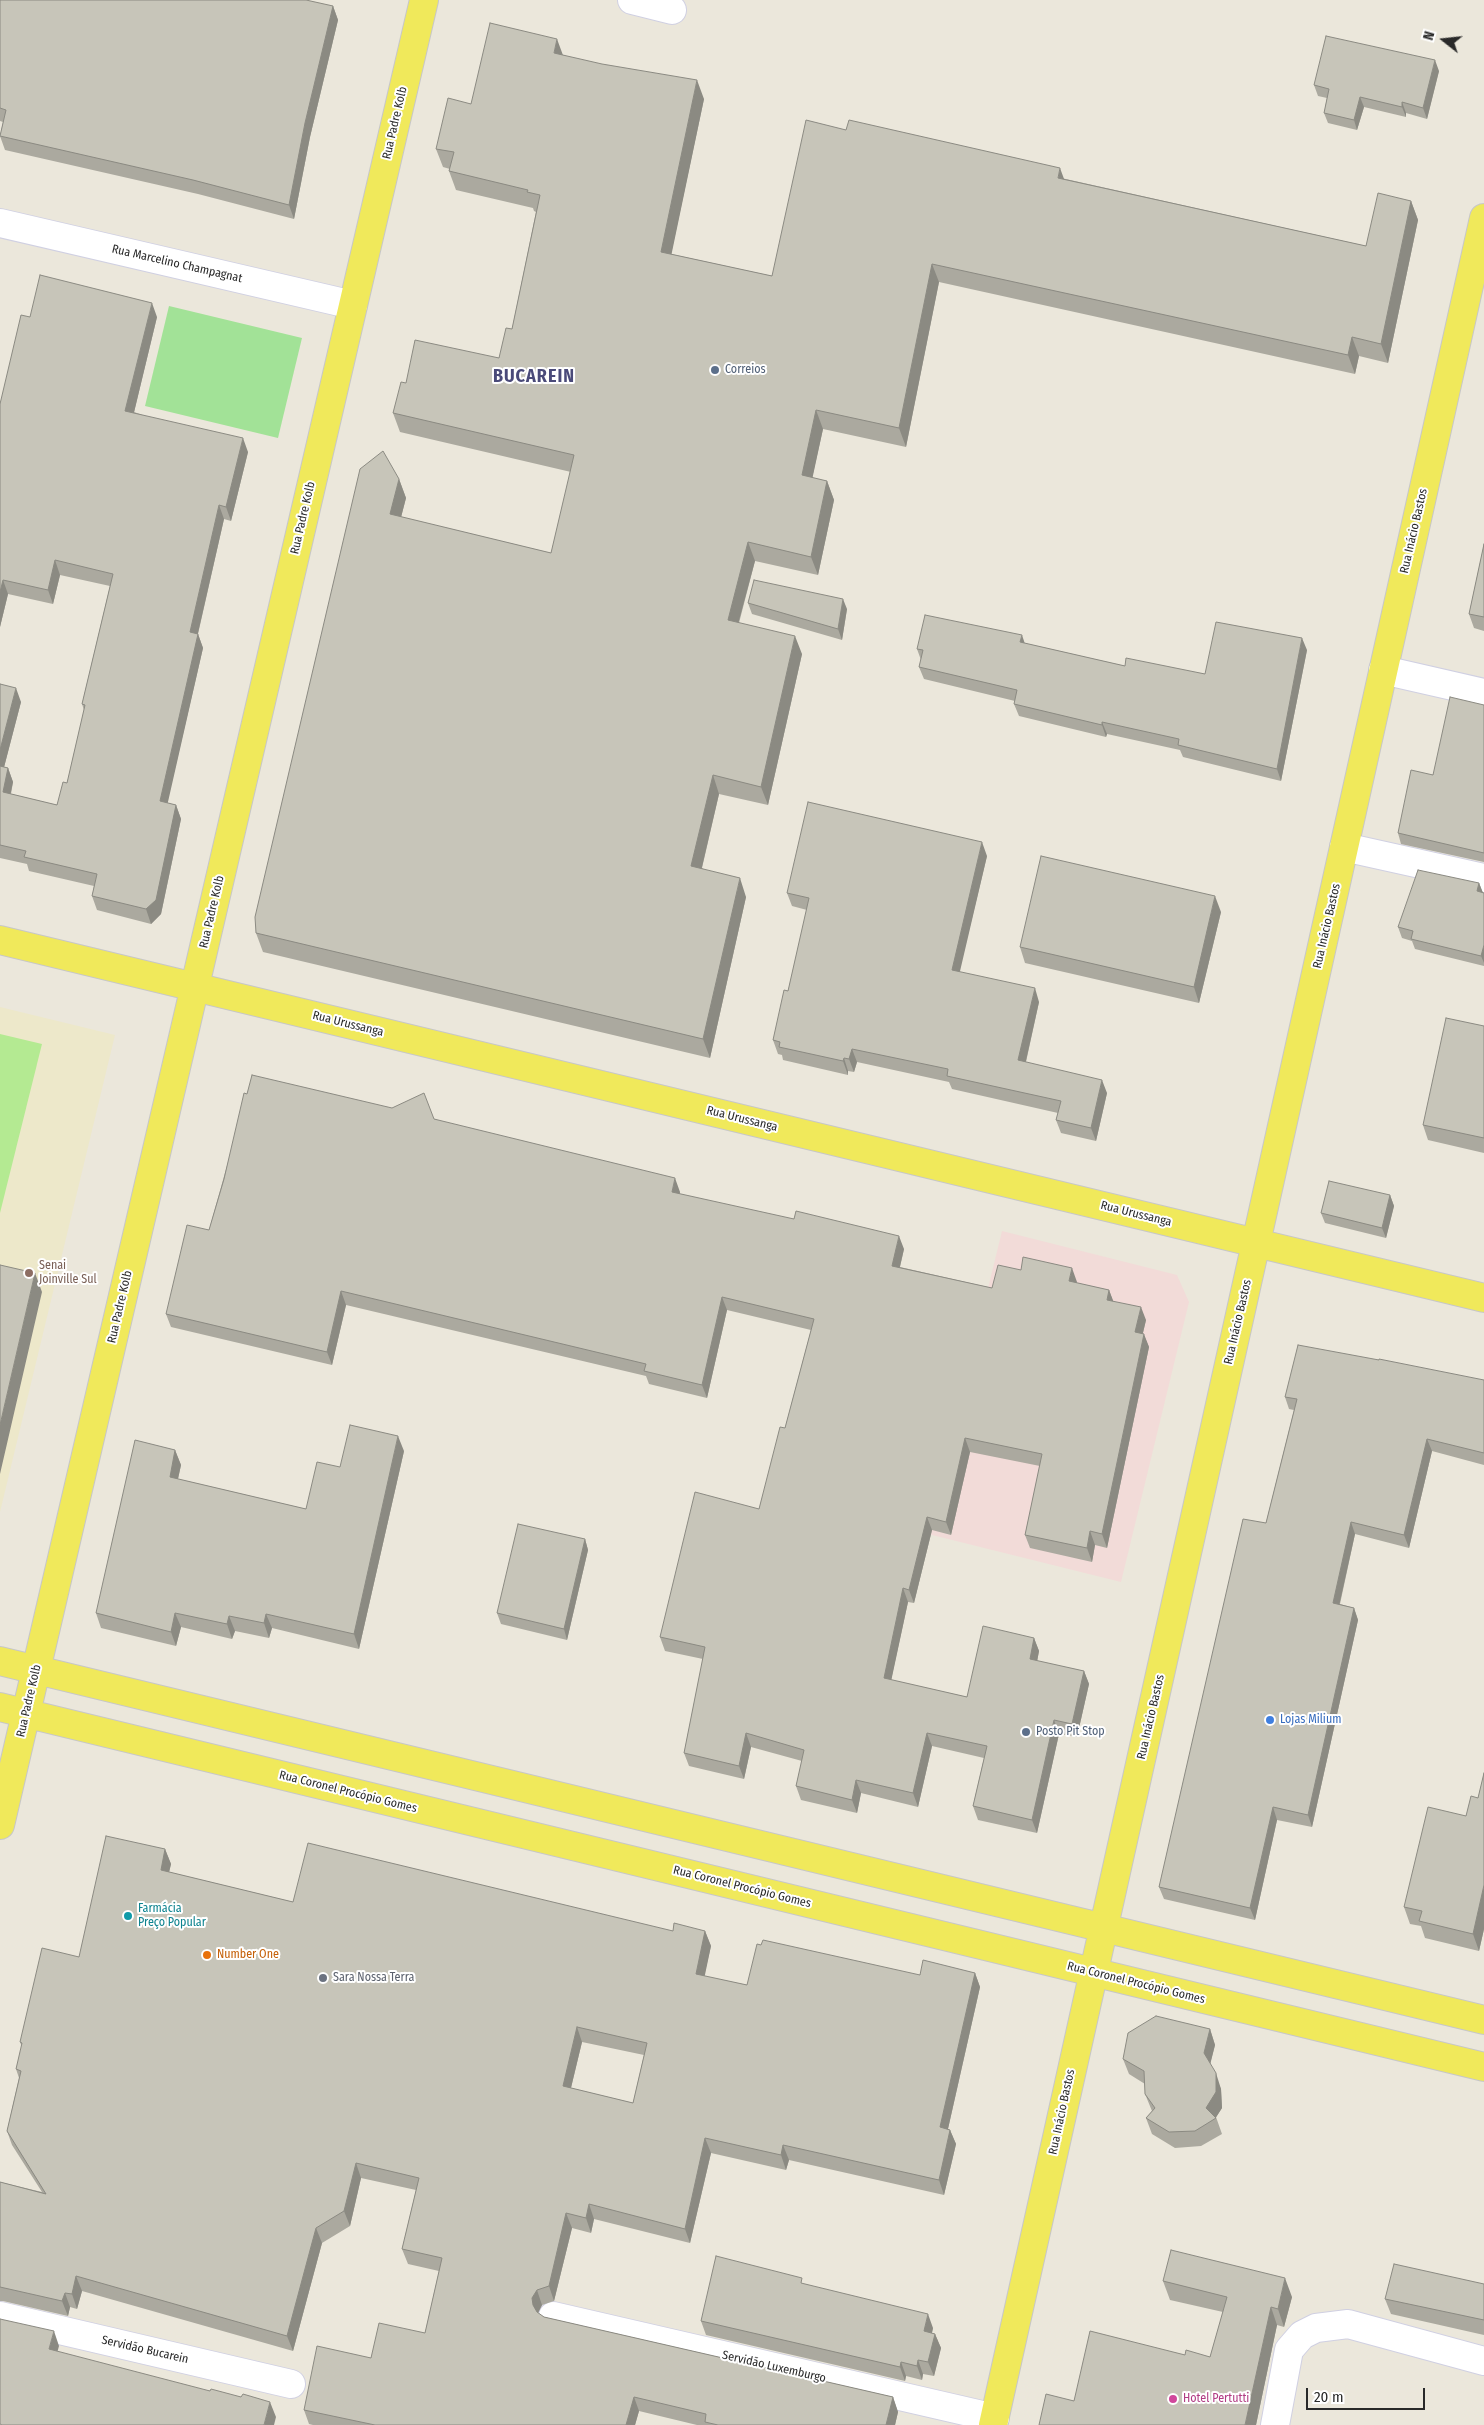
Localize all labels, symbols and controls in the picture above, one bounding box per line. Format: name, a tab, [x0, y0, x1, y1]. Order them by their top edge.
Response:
north arrow	[1419, 15, 1469, 65]
text: N	[1420, 29, 1438, 42]
street label: Rua Padre Kolb	[380, 85, 410, 161]
street label: Rua Marcelino Champagnat	[110, 242, 244, 286]
place label: Correios	[725, 363, 766, 377]
marker: Correios	[709, 364, 721, 376]
district label: BUCAREIN	[492, 366, 576, 388]
street label: Rua Padre Kolb	[288, 480, 318, 556]
street label: Rua Inácio Bastos	[1397, 487, 1431, 575]
street label: Rua Padre Kolb	[197, 874, 227, 950]
street label: Rua Inácio Bastos	[1310, 882, 1344, 970]
street label: Rua Urussanga	[311, 1008, 385, 1040]
street label: Rua Urussanga	[705, 1103, 779, 1135]
street label: Rua Urussanga	[1099, 1198, 1173, 1230]
place label: Senai Joinville Sul	[39, 1259, 97, 1287]
marker: Senai Joinville Sul	[23, 1267, 35, 1279]
street label: Rua Padre Kolb	[105, 1269, 135, 1345]
street label: Rua Inácio Bastos	[1221, 1278, 1255, 1366]
street label: Rua Padre Kolb	[14, 1663, 44, 1739]
street label: Rua Inácio Bastos	[1134, 1673, 1168, 1761]
place label: Lojas Milium	[1280, 1713, 1341, 1727]
marker: Lojas Milium	[1264, 1714, 1276, 1726]
place label: Posto Pit Stop	[1036, 1725, 1105, 1739]
marker: Posto Pit Stop	[1020, 1726, 1032, 1738]
street label: Rua Coronel Procópio Gomes	[278, 1768, 418, 1816]
street label: Rua Coronel Procópio Gomes	[672, 1863, 812, 1911]
place label: Farmácia Preço Popular	[138, 1902, 206, 1930]
marker: Farmácia Preço Popular	[122, 1910, 134, 1922]
place label: Number One	[217, 1948, 279, 1962]
marker: Number One	[201, 1949, 213, 1961]
street label: Rua Coronel Procópio Gomes	[1066, 1959, 1206, 2007]
place label: Sara Nossa Terra	[333, 1971, 414, 1985]
marker: Sara Nossa Terra	[317, 1972, 329, 1984]
street label: Rua Inácio Bastos	[1046, 2068, 1078, 2156]
street label: Servidão Bucarein	[100, 2333, 190, 2367]
street label: Servidão Luxemburgo	[721, 2348, 827, 2386]
scale bar	[1309, 2378, 1428, 2410]
text: 20 m	[1314, 2388, 1344, 2406]
place label: Hotel Pertutti	[1183, 2392, 1249, 2406]
marker: Hotel Pertutti	[1167, 2393, 1179, 2405]

